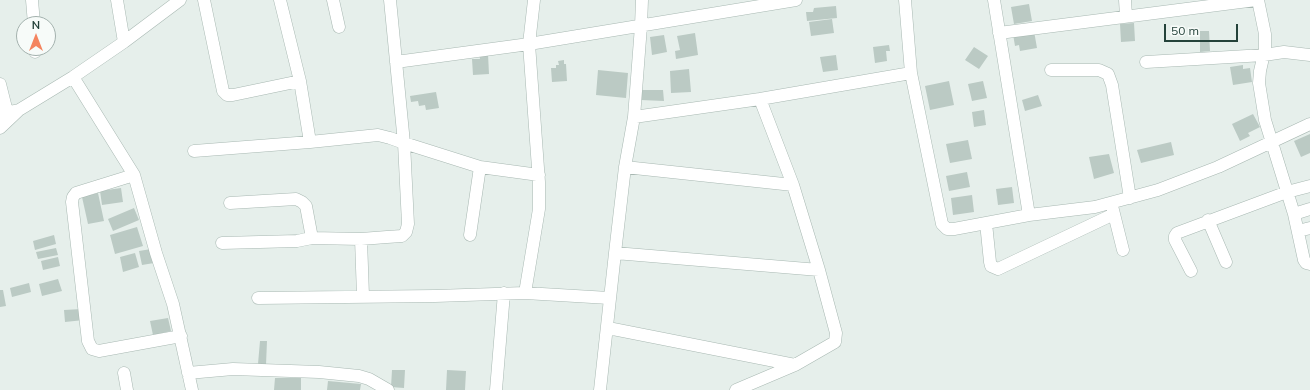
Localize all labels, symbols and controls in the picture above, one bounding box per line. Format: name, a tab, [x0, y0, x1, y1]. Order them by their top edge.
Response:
north arrow	[16, 16, 56, 56]
scale bar	[1166, 16, 1240, 42]
text: N	[32, 18, 40, 32]
text: 50 m	[1171, 23, 1199, 38]

